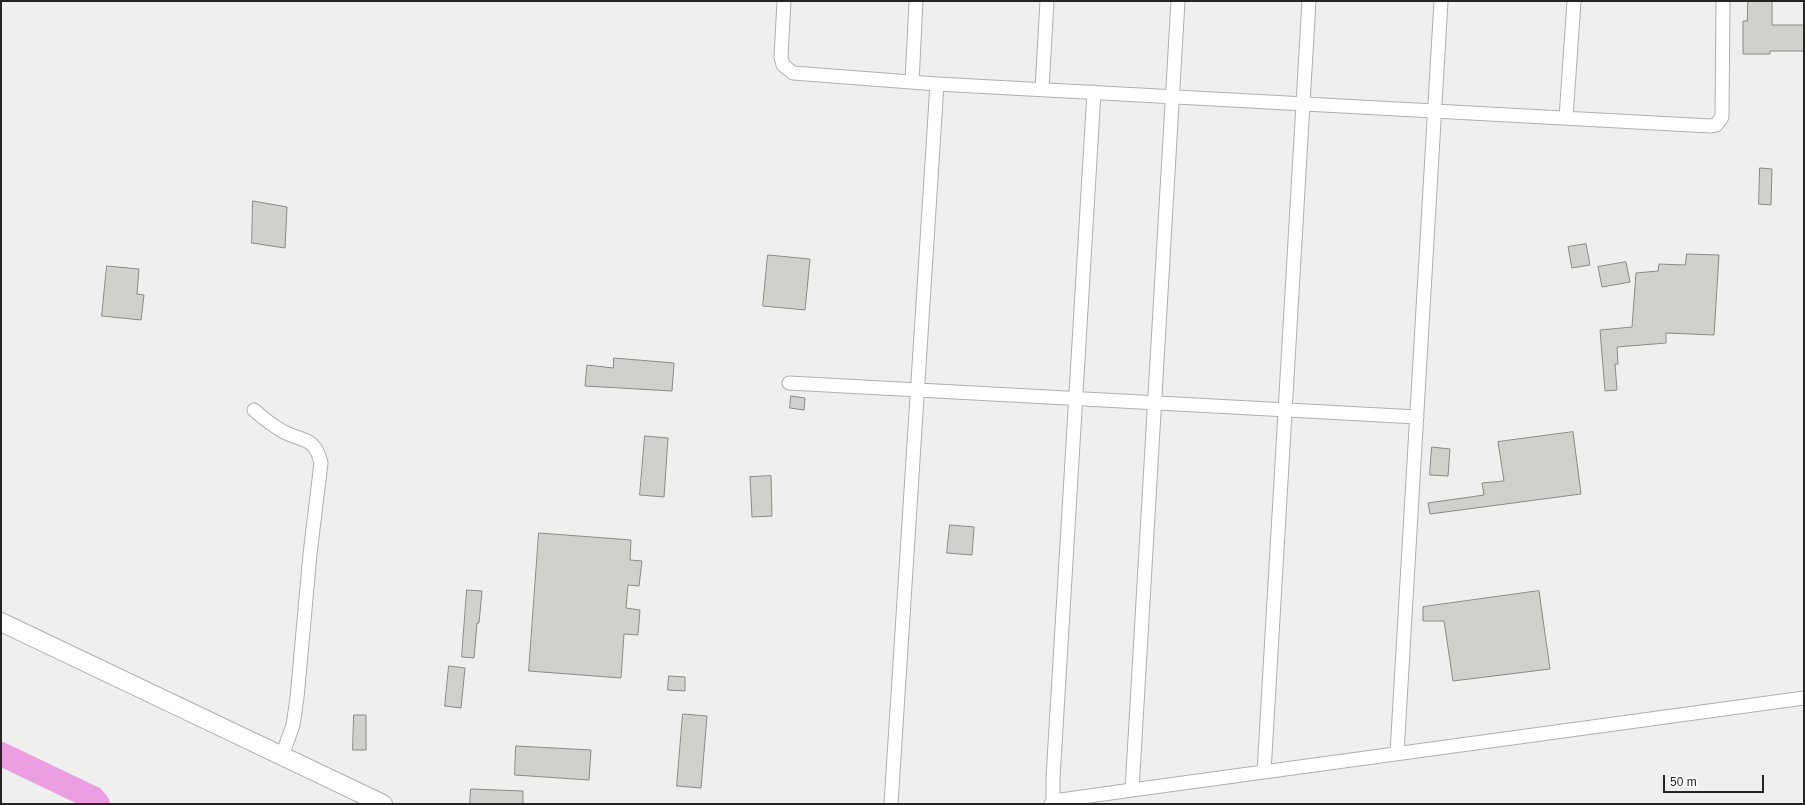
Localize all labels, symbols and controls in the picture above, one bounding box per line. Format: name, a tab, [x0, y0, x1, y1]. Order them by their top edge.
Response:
scale bar	[1665, 767, 1766, 793]
text: 50 m	[1670, 775, 1697, 789]

